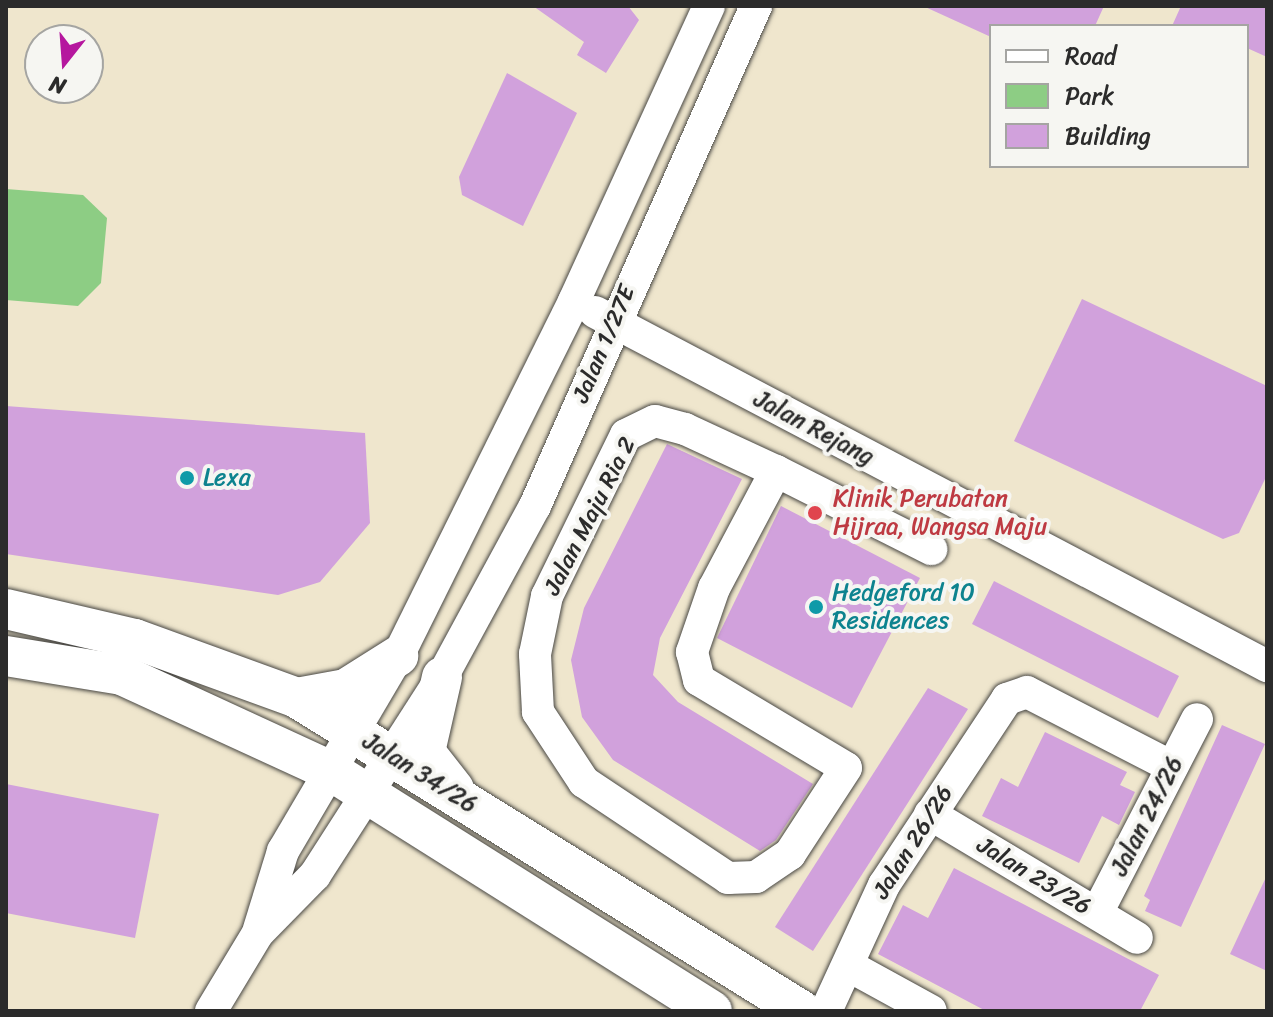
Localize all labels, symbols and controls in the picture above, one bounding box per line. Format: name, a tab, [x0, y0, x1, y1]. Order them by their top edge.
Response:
north arrow	[24, 24, 104, 104]
legend	[989, 24, 1249, 168]
text: Road	[1065, 35, 1116, 77]
text: N	[44, 65, 70, 106]
text: Park	[1065, 75, 1114, 117]
text: Building	[1065, 115, 1151, 157]
street label: Jalan 1/27E	[566, 281, 642, 407]
street label: Jalan Rejang	[748, 384, 880, 472]
street label: Jalan Maju Ria 2	[538, 432, 642, 600]
place label: Lexa	[203, 464, 251, 492]
marker: Lexa	[178, 469, 196, 487]
place label: Klinik Perubatan Hijraa, Wangsa Maju	[833, 485, 1047, 541]
marker: Klinik Perubatan Hijraa, Wangsa Maju	[804, 502, 826, 524]
place label: Hedgeford 10 Residences	[832, 579, 975, 635]
marker: Hedgeford 10 Residences	[807, 598, 825, 616]
street label: Jalan 34/26	[358, 727, 482, 819]
street label: Jalan 24/26	[1105, 752, 1189, 880]
street label: Jalan 26/26	[867, 780, 959, 904]
street label: Jalan 23/26	[972, 831, 1096, 921]

